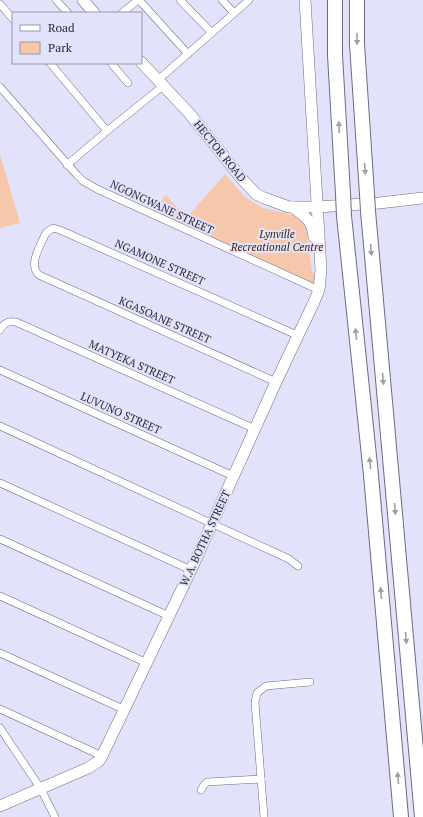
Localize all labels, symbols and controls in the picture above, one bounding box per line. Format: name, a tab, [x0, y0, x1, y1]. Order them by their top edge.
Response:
legend	[12, 12, 142, 64]
text: Road	[48, 20, 75, 35]
one-way arrow	[354, 33, 360, 46]
text: Park	[48, 40, 73, 55]
street label: HECTOR ROAD	[191, 117, 249, 185]
one-way arrow	[336, 121, 343, 133]
one-way arrow	[361, 163, 368, 175]
street label: NGONGWANE STREET	[108, 177, 216, 237]
park label: Lynville Recreational Centre	[230, 227, 323, 254]
street label: NGAMONE STREET	[113, 236, 207, 288]
one-way arrow	[368, 244, 375, 256]
street label: KGASOANE STREET	[117, 293, 213, 347]
one-way arrow	[353, 328, 360, 340]
street label: MATYEKA STREET	[87, 337, 177, 387]
one-way arrow	[380, 373, 387, 385]
street label: LUVUNO STREET	[79, 389, 164, 437]
one-way arrow	[366, 457, 373, 469]
street label: W.A. BOTHA STREET	[177, 488, 233, 588]
one-way arrow	[392, 503, 398, 515]
one-way arrow	[378, 587, 385, 599]
one-way arrow	[403, 632, 410, 644]
one-way arrow	[395, 772, 401, 784]

